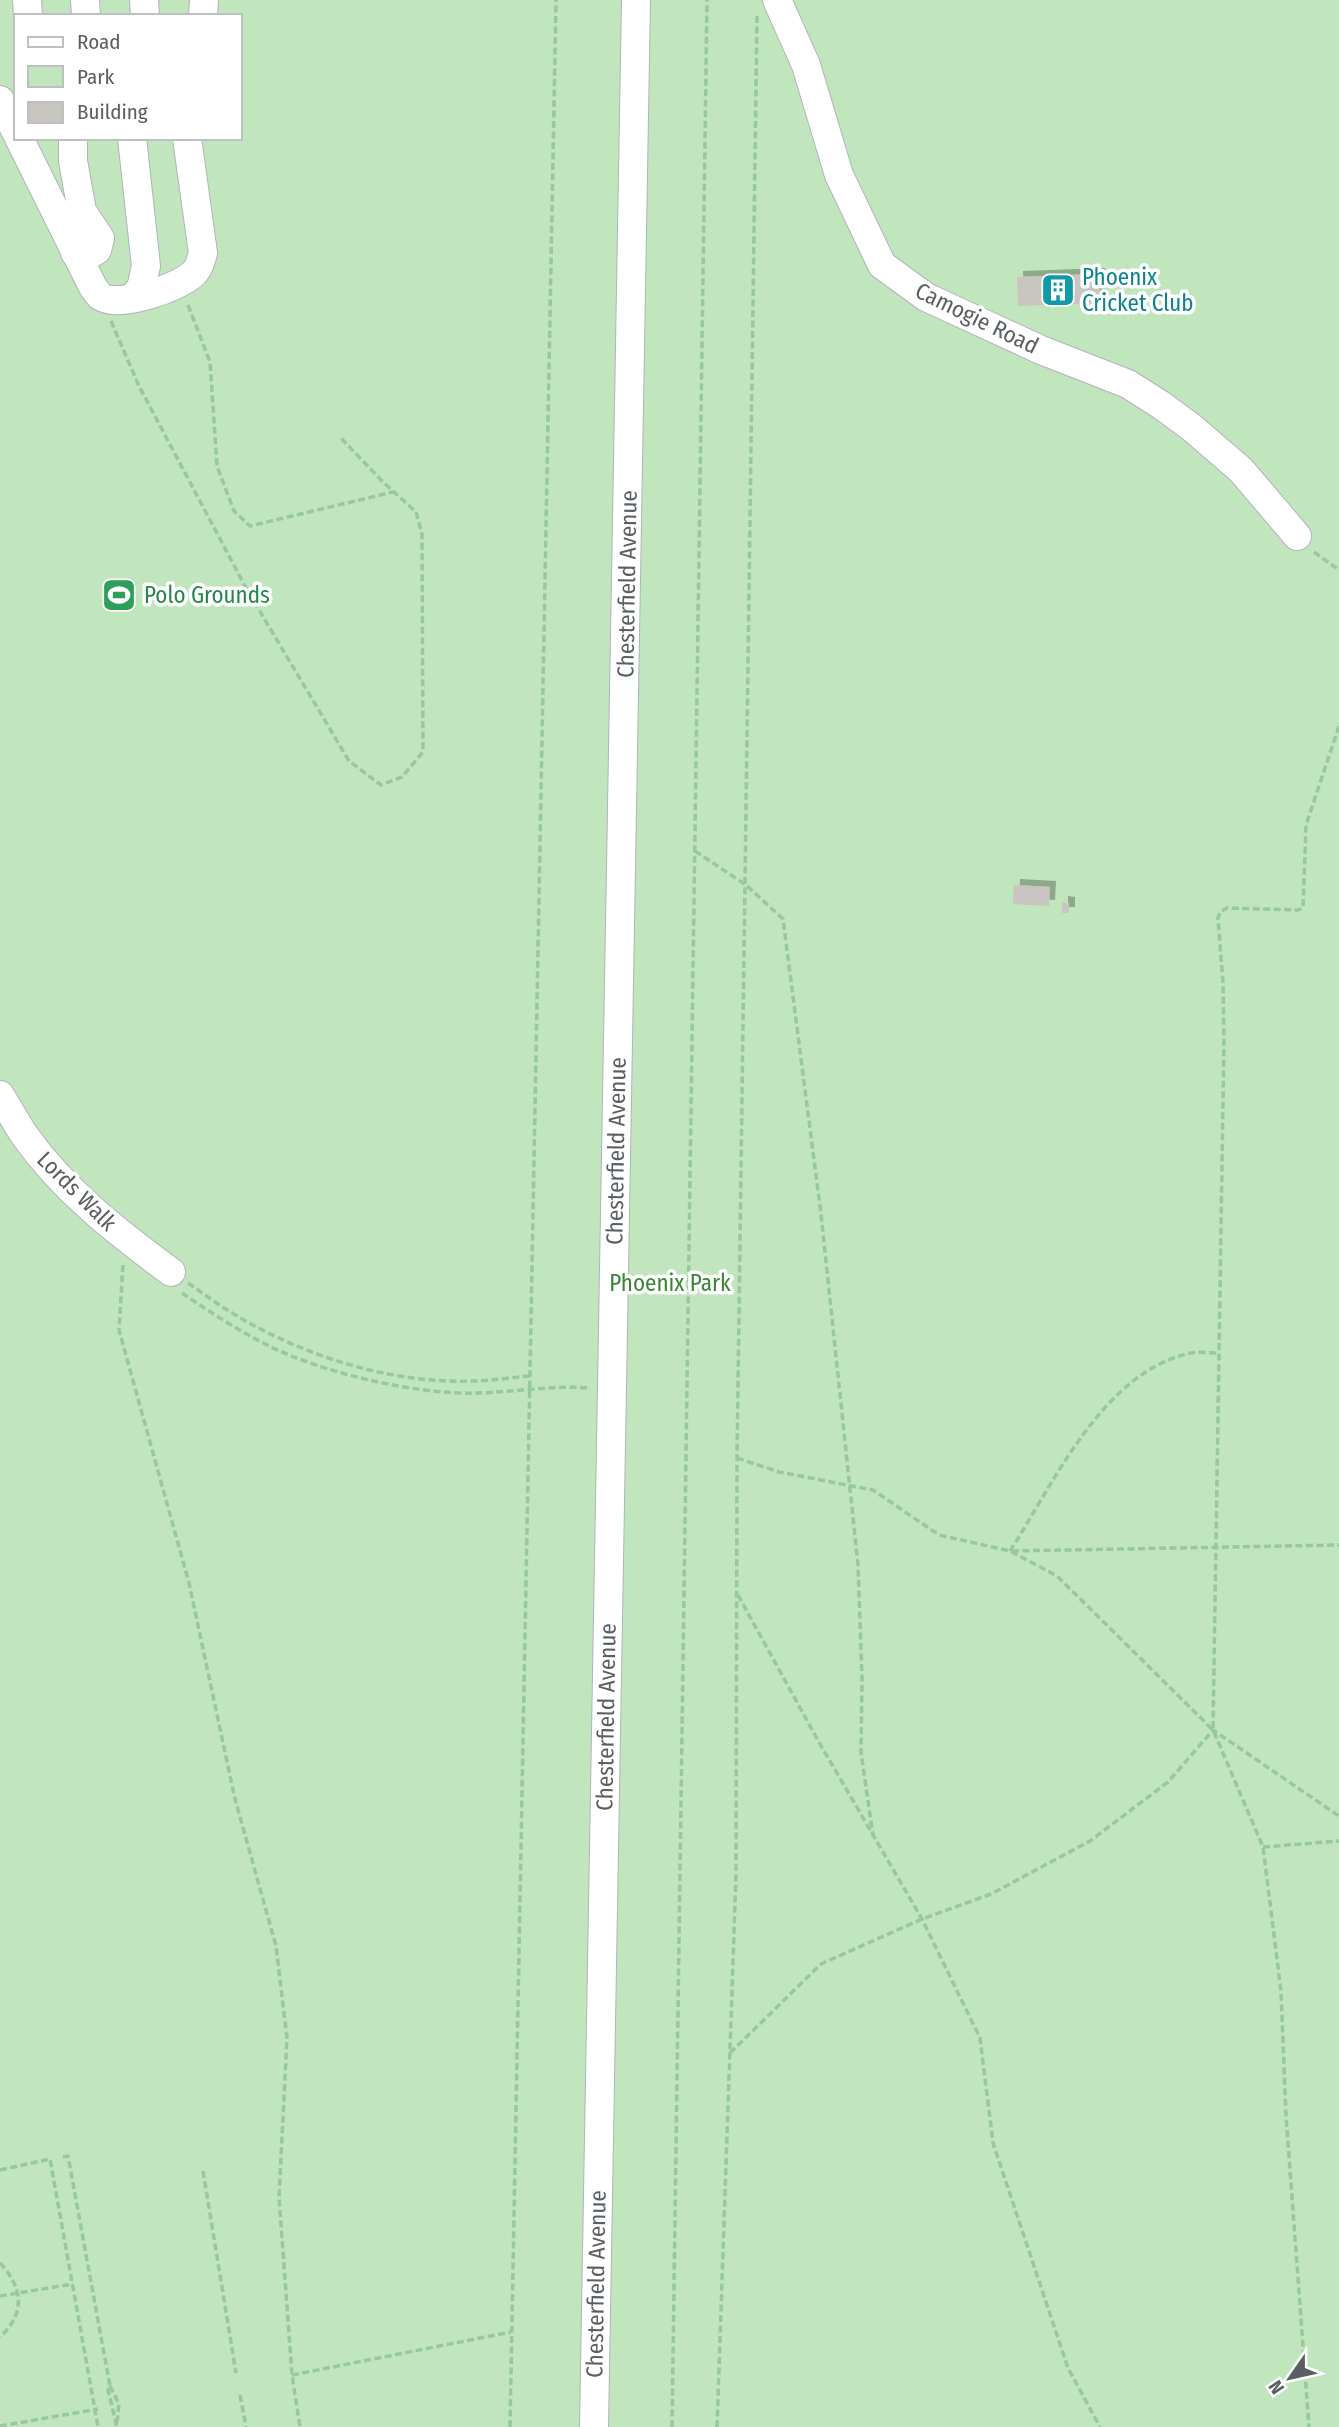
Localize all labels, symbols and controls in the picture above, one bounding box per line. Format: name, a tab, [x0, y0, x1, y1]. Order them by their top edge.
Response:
legend	[14, 14, 242, 140]
text: Road	[77, 29, 121, 55]
text: Park	[77, 64, 115, 90]
text: Building	[77, 99, 148, 125]
place label: Phoenix Cricket Club	[1082, 263, 1194, 317]
building icon: Phoenix Cricket Club	[1039, 271, 1077, 309]
street label: Camogie Road	[911, 276, 1043, 360]
street label: Chesterfield Avenue	[611, 490, 643, 678]
sports icon: Polo Grounds	[100, 576, 138, 614]
place label: Polo Grounds	[144, 581, 270, 609]
street label: Chesterfield Avenue	[600, 1057, 632, 1245]
street label: Lords Walk	[31, 1145, 123, 1237]
park label: Phoenix Park	[609, 1269, 731, 1297]
street label: Chesterfield Avenue	[590, 1623, 622, 1811]
street label: Chesterfield Avenue	[580, 2190, 612, 2378]
north arrow	[1255, 2343, 1325, 2413]
text: N	[1264, 2376, 1289, 2398]

